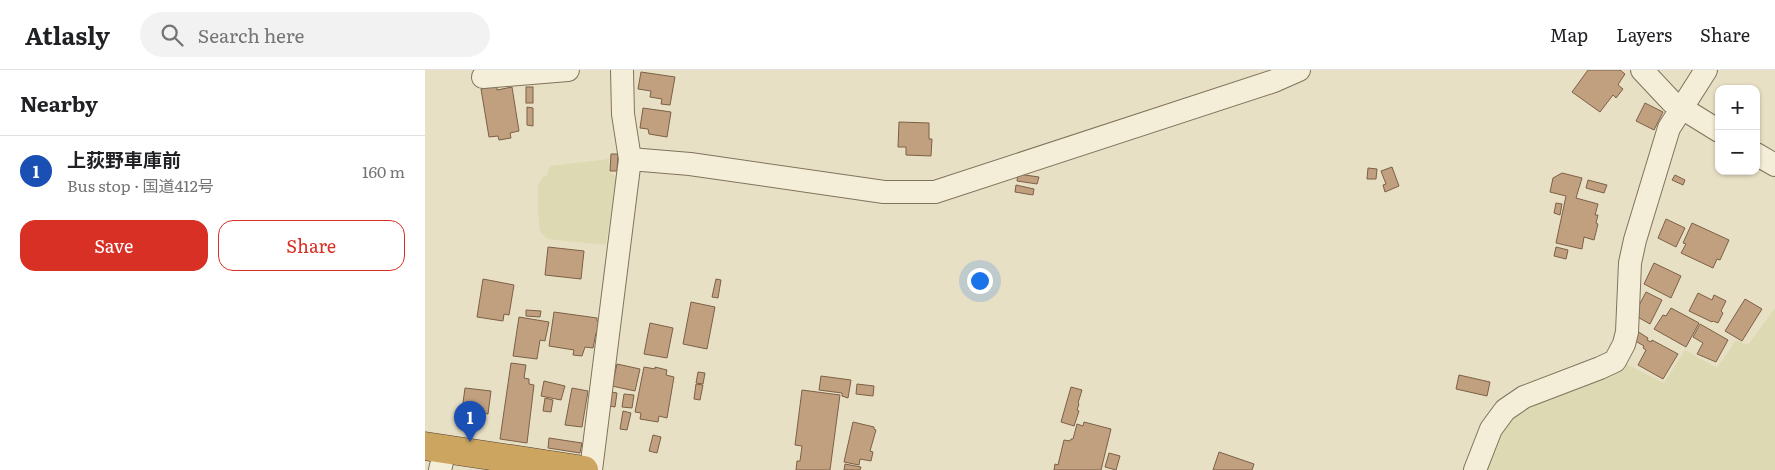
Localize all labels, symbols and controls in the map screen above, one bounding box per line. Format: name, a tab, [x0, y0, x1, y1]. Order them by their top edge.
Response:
search box	[140, 12, 490, 57]
text: Atlasly	[25, 17, 110, 52]
icon: search	[158, 21, 186, 49]
text: Search here	[198, 21, 304, 49]
text: Map	[1550, 21, 1588, 48]
text: Layers	[1616, 21, 1672, 48]
text: Share	[1700, 21, 1750, 48]
map controls	[1715, 85, 1760, 175]
button: +	[1715, 85, 1760, 130]
text: Nearby	[20, 87, 98, 118]
button: −	[1715, 130, 1760, 175]
text: 上荻野車庫前	[67, 145, 181, 173]
text: 1	[33, 159, 39, 183]
text: 160 m	[362, 159, 405, 183]
text: Bus stop · 国道412号	[67, 173, 214, 197]
button: Save	[20, 220, 208, 271]
button: Share	[218, 220, 405, 271]
your location	[967, 268, 993, 294]
pin: 1	[454, 401, 486, 442]

